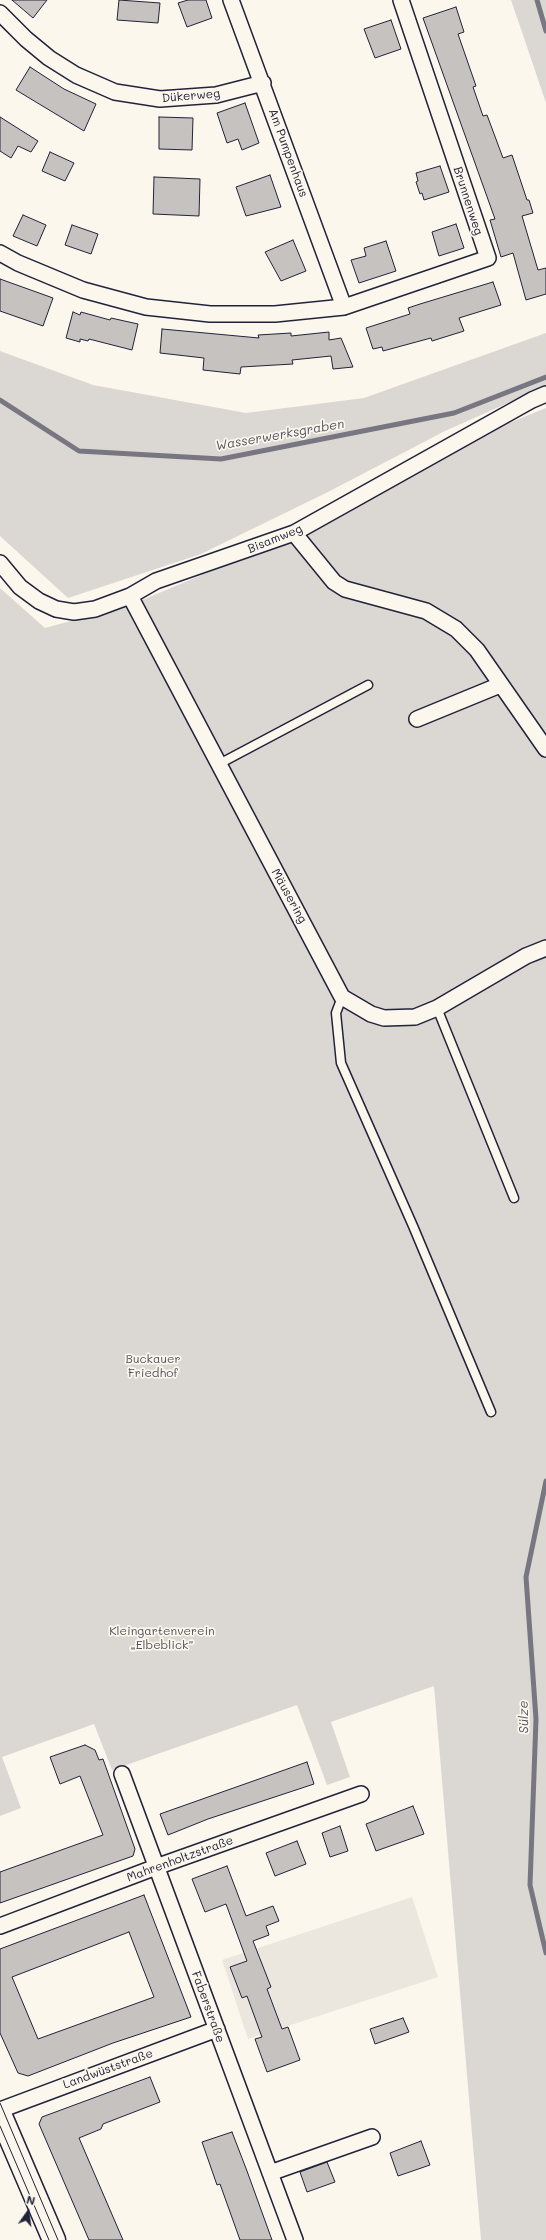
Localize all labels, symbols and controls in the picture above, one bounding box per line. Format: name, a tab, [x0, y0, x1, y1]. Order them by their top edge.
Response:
street label: Dükerweg	[161, 86, 221, 106]
street label: Am Pumpenhaus	[265, 107, 311, 199]
street label: Brunnenweg	[450, 165, 486, 237]
water label: Wasserwerksgraben	[214, 416, 346, 454]
street label: Bisamweg	[246, 522, 304, 556]
street label: Mäusering	[268, 866, 310, 926]
park label: Buckauer Friedhof	[126, 1352, 180, 1380]
park label: Kleingartenverein „Elbeblick“	[109, 1624, 215, 1652]
water label: Sülze	[516, 1700, 532, 1734]
street label: Mahrenholtzstraße	[125, 1833, 235, 1885]
street label: Faberstraße	[188, 1969, 228, 2045]
street label: Landwüststraße	[61, 2046, 155, 2092]
north arrow	[8, 2192, 48, 2232]
text: N	[25, 2192, 37, 2208]

